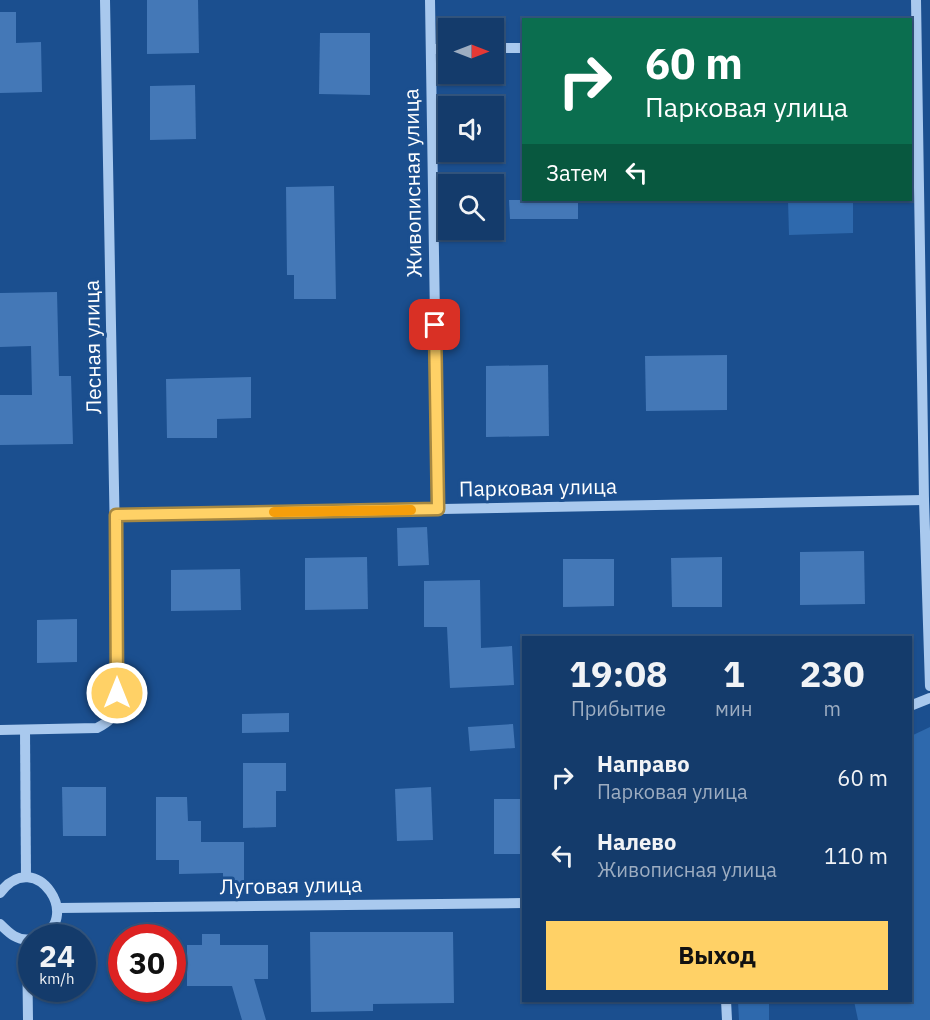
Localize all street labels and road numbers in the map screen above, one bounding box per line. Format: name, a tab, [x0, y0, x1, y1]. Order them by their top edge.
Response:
street label: Живописная улица	[396, 88, 428, 278]
street label: Лесная улица	[77, 280, 107, 414]
street label: Парковая улица	[459, 472, 617, 502]
street label: Луговая улица	[219, 870, 362, 900]

